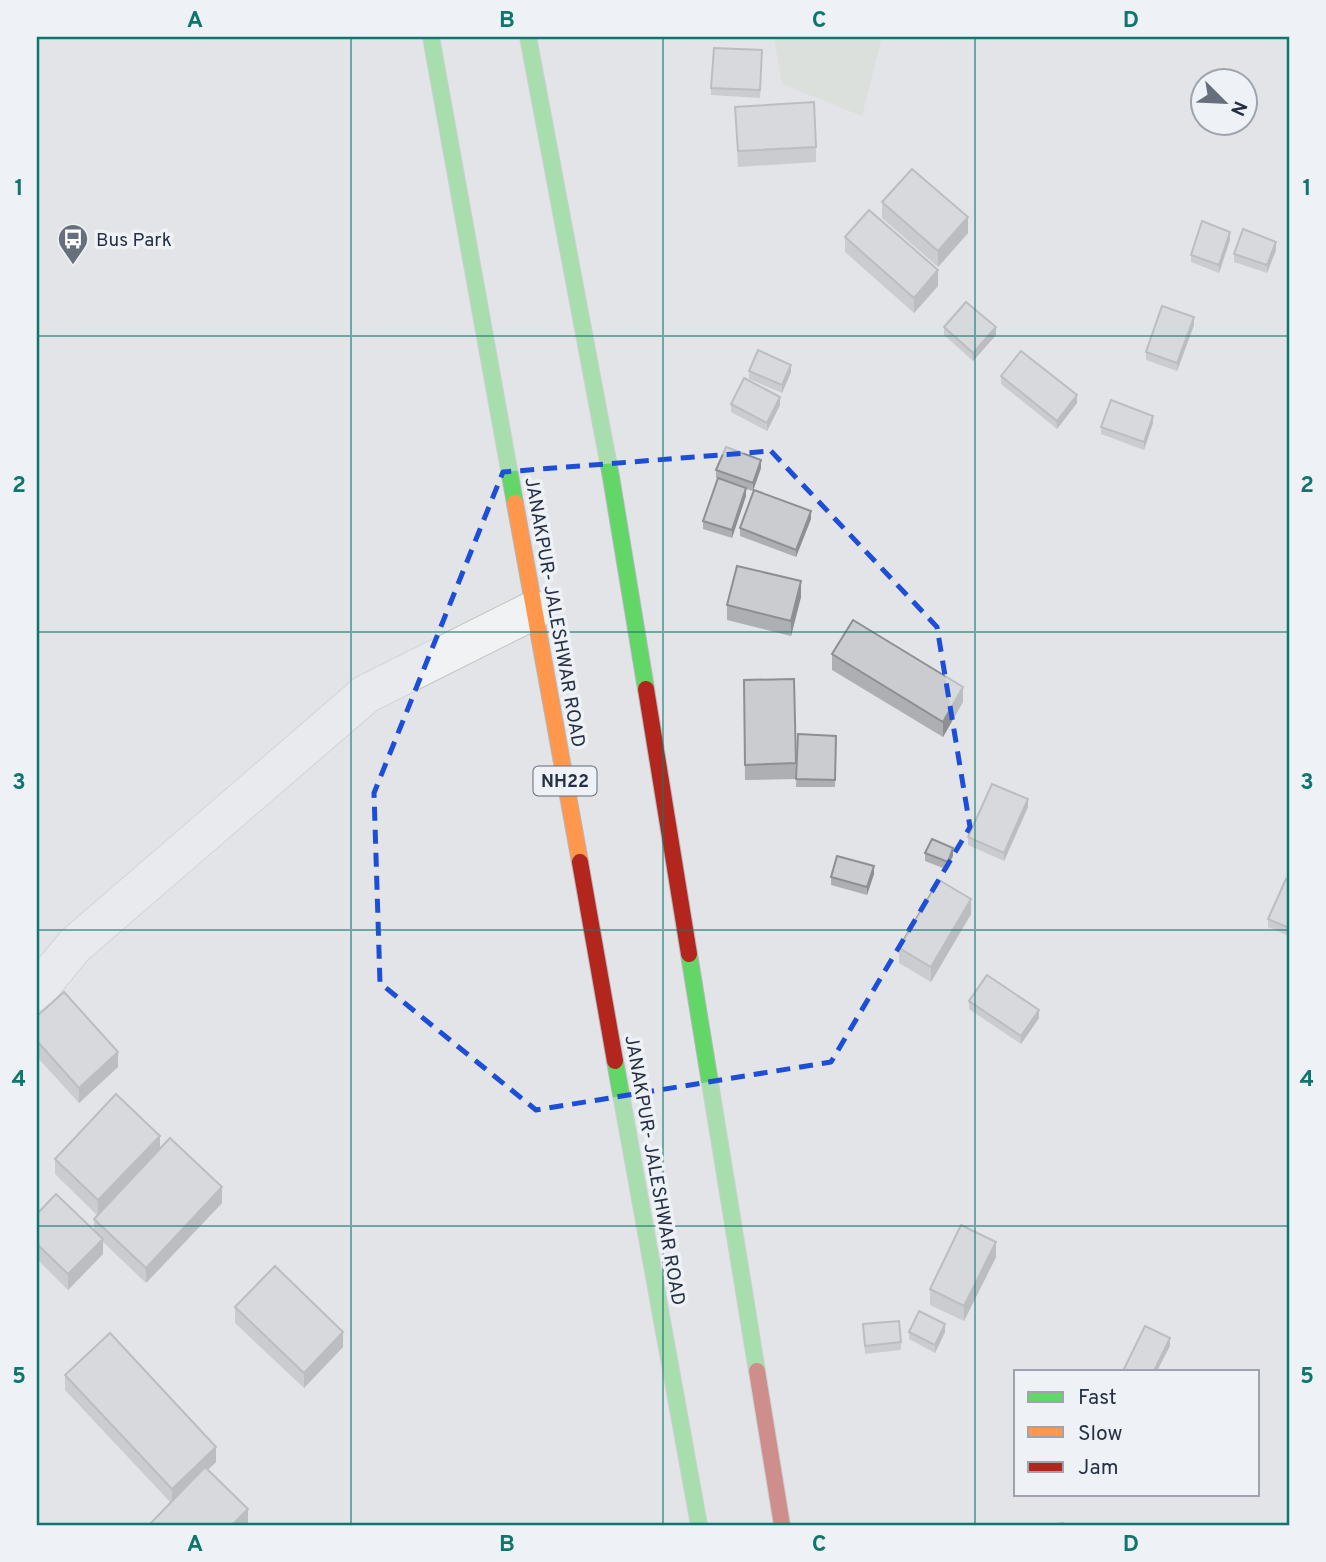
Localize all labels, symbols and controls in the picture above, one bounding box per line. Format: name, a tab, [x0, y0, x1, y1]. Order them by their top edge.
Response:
text: A	[187, 7, 203, 36]
text: B	[499, 7, 515, 36]
text: C	[812, 7, 826, 36]
text: D	[1123, 7, 1139, 36]
north arrow	[1190, 66, 1260, 136]
text: N	[1224, 97, 1251, 119]
text: 1	[14, 175, 24, 204]
text: 1	[1302, 175, 1312, 204]
bus stop icon: Bus Park	[56, 222, 90, 266]
place label: Bus Park	[96, 229, 172, 253]
text: 2	[12, 472, 26, 501]
text: 2	[1300, 472, 1314, 501]
street label: JANAKPUR- JALESHWAR ROAD	[518, 475, 590, 749]
road number: NH22	[534, 766, 596, 796]
text: 3	[12, 769, 26, 798]
text: 3	[1300, 769, 1314, 798]
street label: JANAKPUR- JALESHWAR ROAD	[618, 1033, 690, 1307]
text: 4	[12, 1066, 26, 1095]
text: 4	[1300, 1066, 1314, 1095]
text: 5	[12, 1363, 26, 1392]
text: 5	[1300, 1363, 1314, 1392]
legend	[1014, 1370, 1260, 1496]
text: Fast	[1078, 1385, 1117, 1412]
text: Slow	[1078, 1421, 1123, 1448]
text: Jam	[1078, 1455, 1119, 1482]
text: A	[187, 1531, 203, 1560]
text: B	[499, 1531, 515, 1560]
text: C	[812, 1531, 826, 1560]
text: D	[1123, 1531, 1139, 1560]

